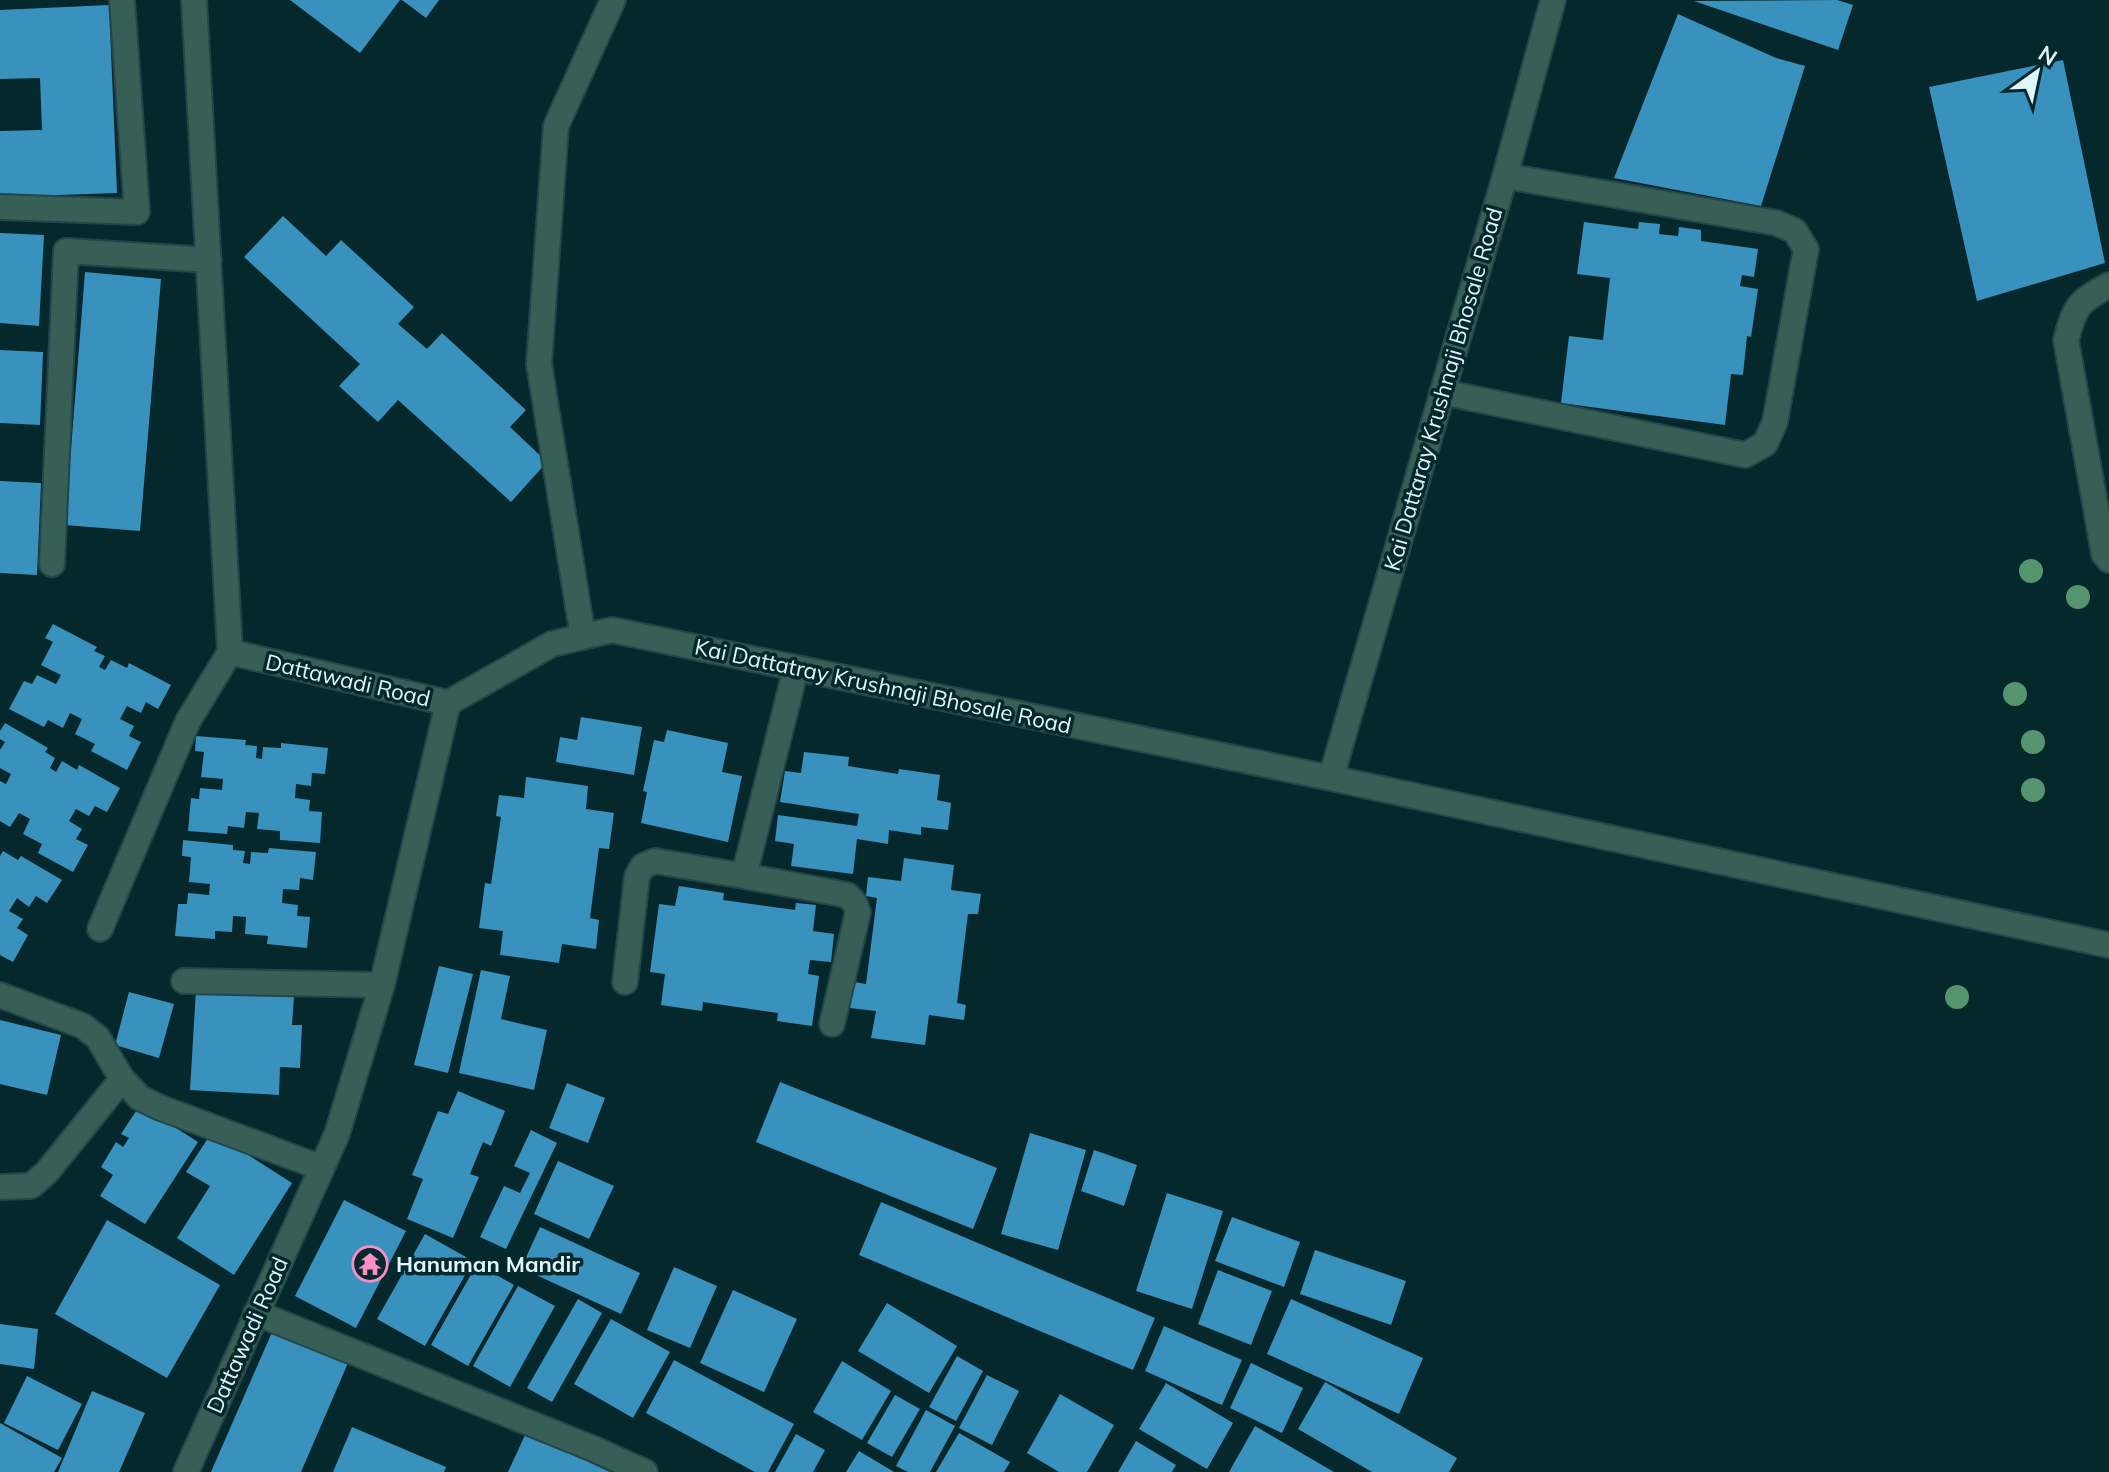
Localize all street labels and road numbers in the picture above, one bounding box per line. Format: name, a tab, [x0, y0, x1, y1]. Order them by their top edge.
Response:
street label: Kai Dattaray Krushnaji Bhosale Road	[1378, 204, 1508, 574]
street label: Kai Dattatray Krushnaji Bhosale Road	[692, 632, 1074, 740]
street label: Dattawadi Road	[263, 647, 433, 713]
street label: Dattawadi Road	[200, 1253, 294, 1417]

